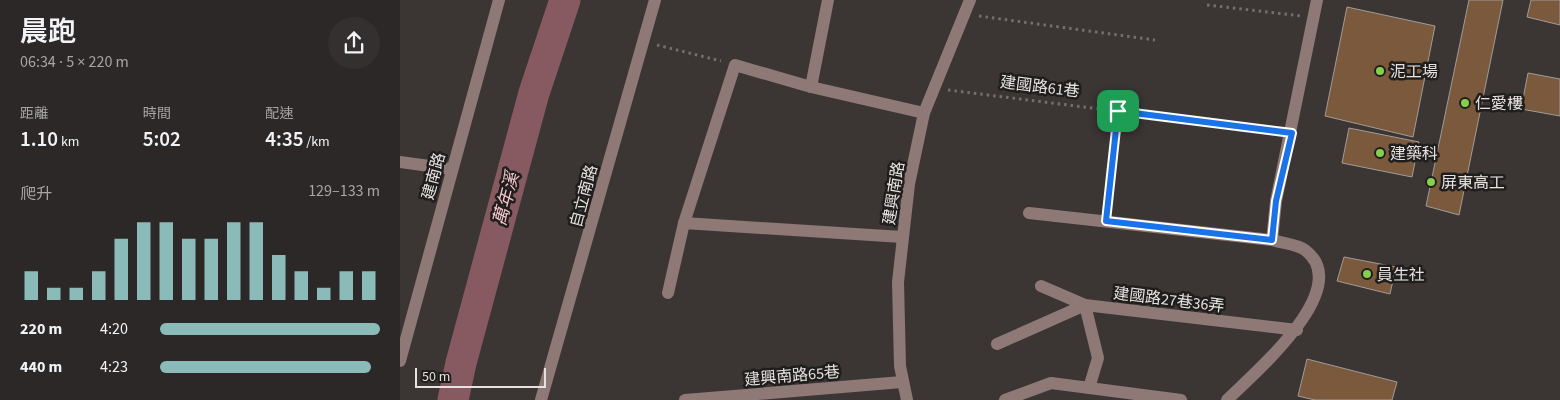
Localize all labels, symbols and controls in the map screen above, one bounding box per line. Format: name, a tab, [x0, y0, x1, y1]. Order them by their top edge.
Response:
text: 晨跑	[20, 12, 76, 52]
button: share	[328, 17, 380, 69]
text: 06:34 · 5 × 220 m	[20, 51, 129, 73]
place label: 泥工場	[1390, 61, 1438, 83]
marker: 泥工場	[1374, 65, 1386, 77]
street label: 建國路61巷	[999, 71, 1081, 103]
pin	[1097, 90, 1139, 132]
place label: 仁愛樓	[1475, 93, 1523, 115]
icon: arrive	[1104, 97, 1132, 125]
marker: 仁愛樓	[1459, 97, 1471, 109]
text: 距離	[20, 104, 48, 124]
text: 時間	[143, 104, 171, 124]
text: 配速	[265, 104, 293, 124]
text: 1.10	[20, 124, 58, 154]
text: 5:02	[143, 124, 181, 154]
text: 4:35	[265, 124, 303, 154]
text: km	[58, 132, 79, 152]
text: /km	[303, 132, 330, 152]
place label: 建築科	[1390, 143, 1438, 165]
marker: 建築科	[1374, 147, 1386, 159]
street label: 建南路	[417, 150, 451, 202]
street label: 建興南路	[878, 160, 910, 226]
street label: 自立南路	[565, 162, 603, 230]
water label: 萬年溪	[487, 167, 526, 228]
place label: 屏東高工	[1441, 172, 1505, 194]
marker: 屏東高工	[1425, 176, 1437, 188]
text: 129–133 m	[308, 180, 380, 202]
text: 爬升	[20, 183, 52, 205]
place label: 員生社	[1377, 264, 1425, 286]
marker: 員生社	[1361, 268, 1373, 280]
street label: 建國路27巷36弄	[1112, 282, 1226, 318]
text: 220 m	[20, 318, 62, 340]
text: 4:20	[100, 318, 128, 340]
text: 440 m	[20, 356, 62, 378]
text: 4:23	[100, 356, 128, 378]
street label: 建興南路65巷	[743, 361, 841, 391]
scale bar	[415, 365, 546, 388]
text: 50 m	[422, 367, 450, 387]

